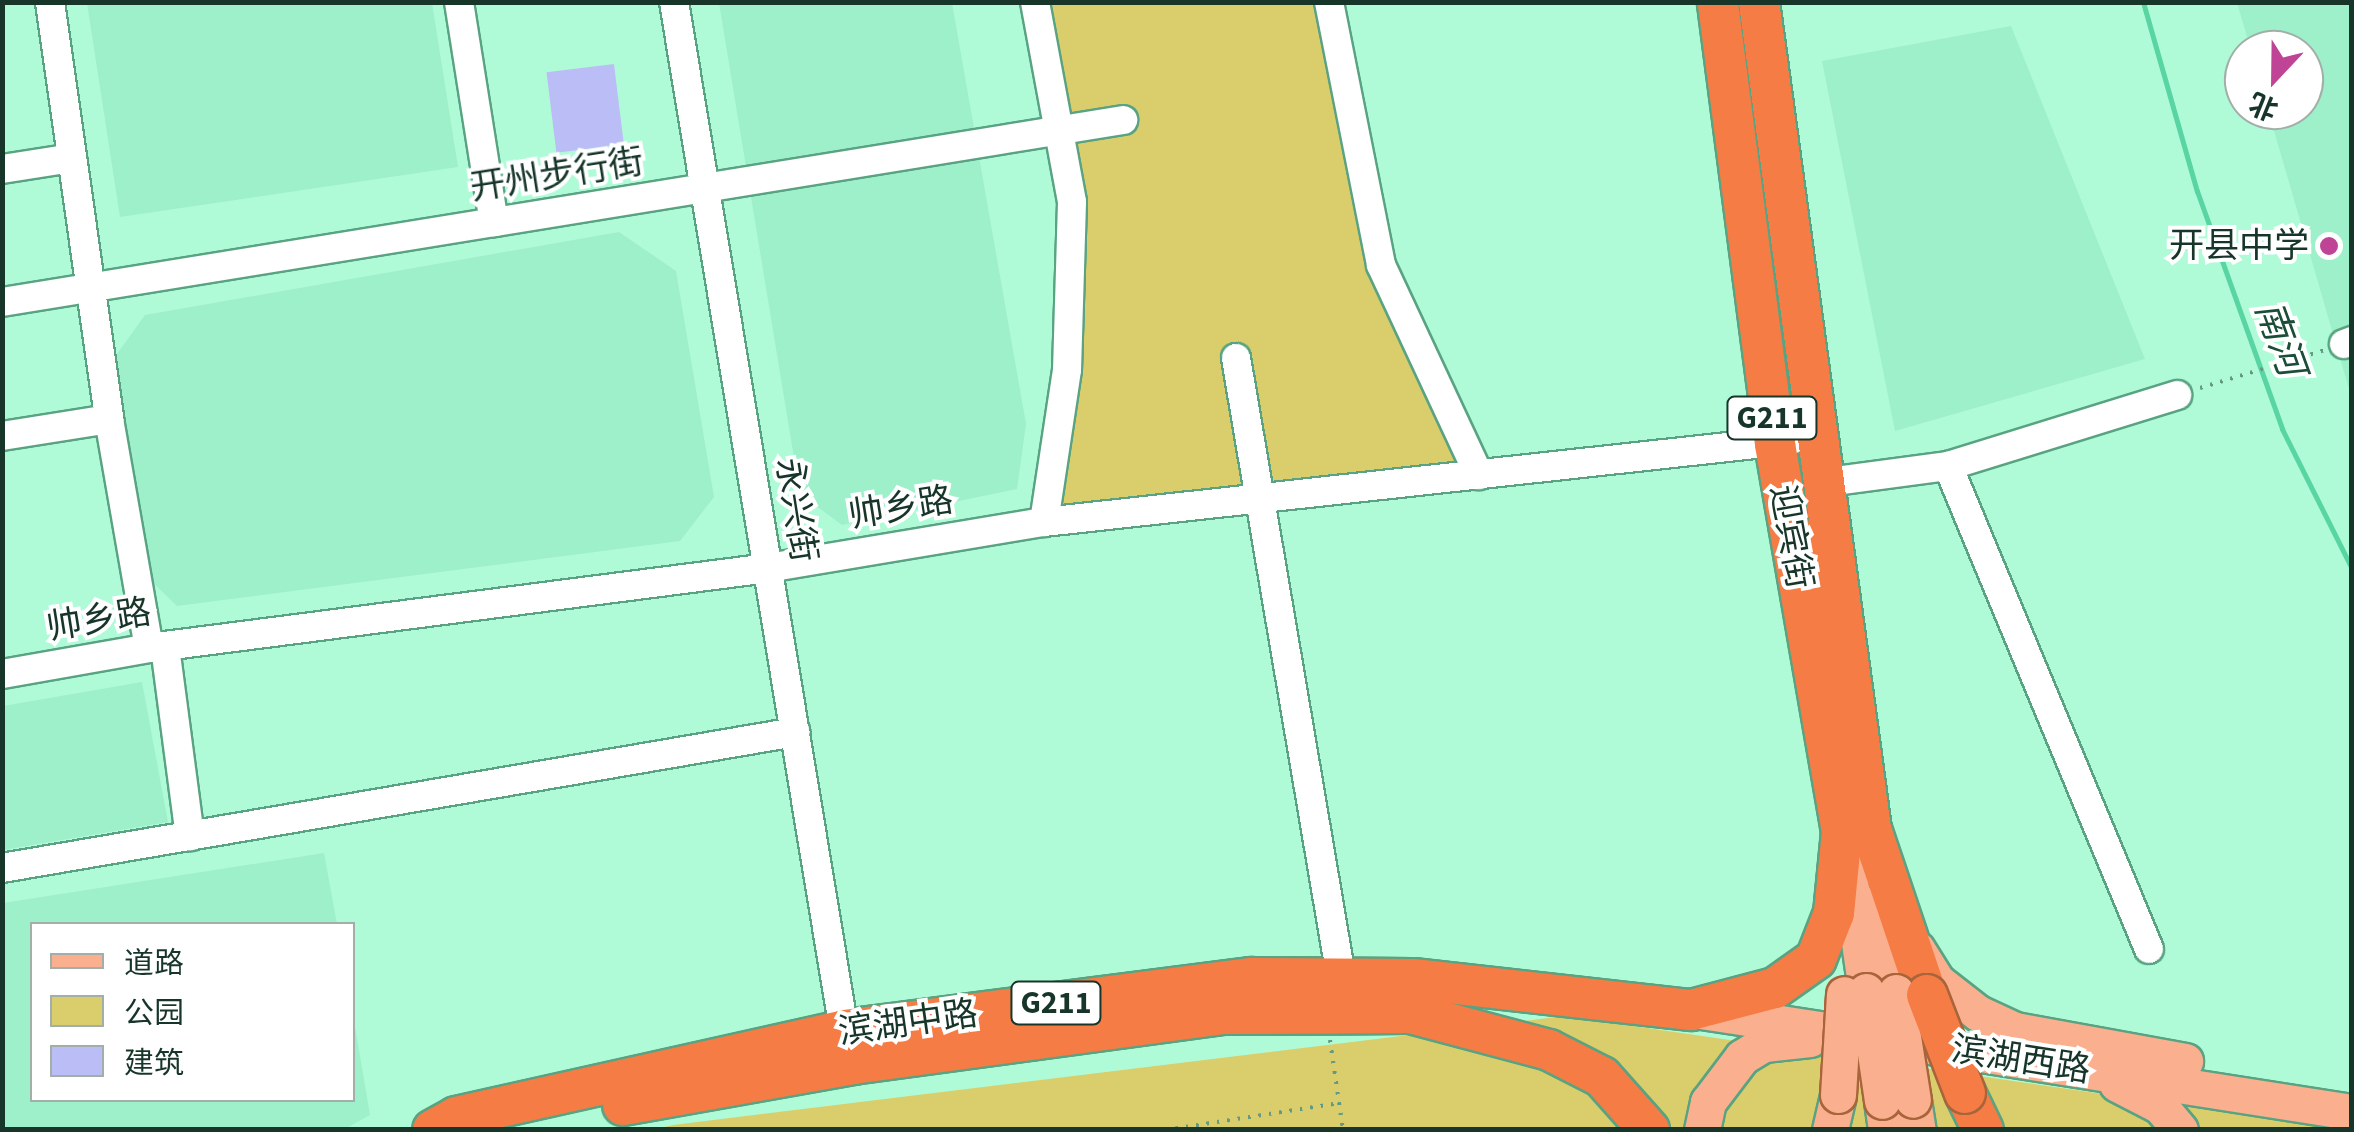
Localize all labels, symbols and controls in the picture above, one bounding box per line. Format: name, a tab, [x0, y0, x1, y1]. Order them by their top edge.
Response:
north arrow	[2224, 30, 2324, 130]
text: 北	[2243, 82, 2284, 130]
street label: 开州步行街	[467, 141, 647, 209]
place label: 开县中学	[2169, 225, 2309, 267]
marker: 开县中学	[2318, 235, 2340, 257]
water label: 南河	[2245, 295, 2313, 383]
road number: G211	[1724, 391, 1820, 445]
street label: 永兴街	[767, 455, 825, 565]
street label: 帅乡路	[846, 479, 956, 537]
street label: 迎宾街	[1761, 482, 1821, 592]
street label: 帅乡路	[44, 591, 154, 649]
legend	[30, 922, 355, 1102]
text: 道路	[124, 942, 184, 985]
road number: G211	[1008, 976, 1104, 1030]
text: 公园	[124, 992, 184, 1035]
street label: 滨湖中路	[836, 992, 980, 1054]
street label: 滨湖西路	[1949, 1028, 2093, 1092]
text: 建筑	[124, 1042, 184, 1085]

